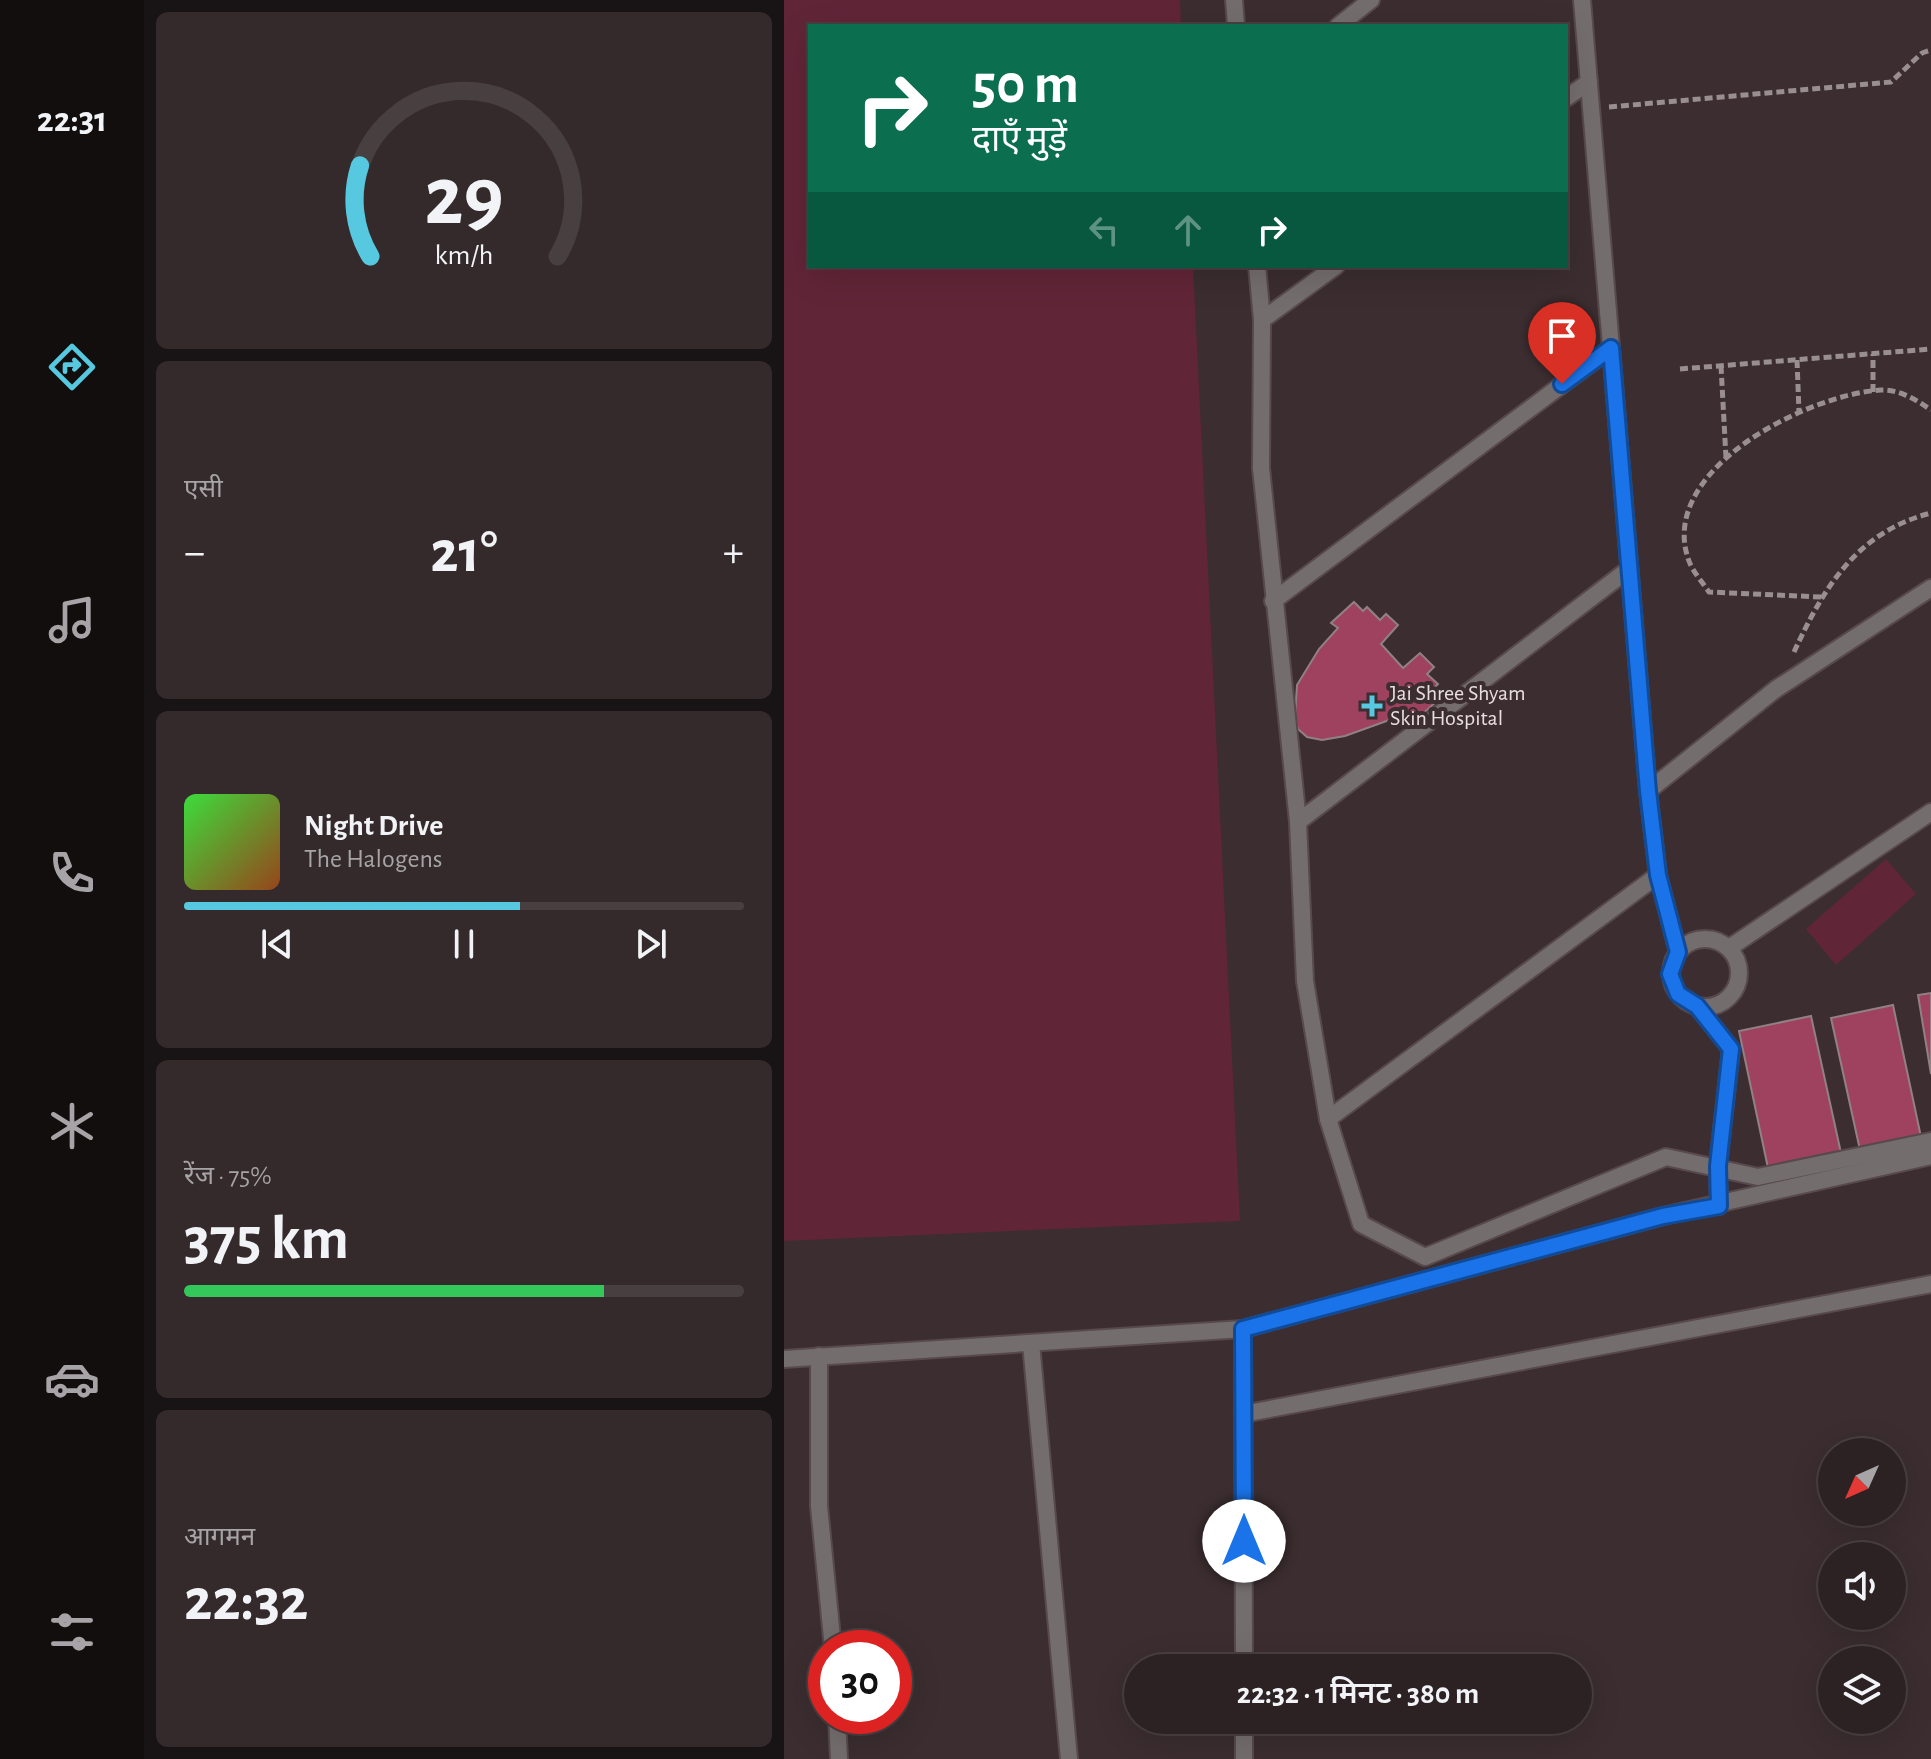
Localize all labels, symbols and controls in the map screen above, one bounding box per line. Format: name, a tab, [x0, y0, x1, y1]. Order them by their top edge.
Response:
icon: right	[840, 56, 944, 160]
text: 50 m	[972, 57, 1079, 113]
text: 22:31	[37, 102, 107, 138]
text: दाएँ मुड़ें	[972, 122, 1067, 158]
text: 29	[424, 155, 504, 239]
icon: left	[1082, 208, 1126, 252]
icon: ahead	[1166, 208, 1210, 252]
icon: right	[1250, 208, 1294, 252]
text: km/h	[435, 241, 493, 270]
pin	[1528, 302, 1596, 384]
icon: arrive	[1540, 314, 1584, 358]
icon: directions	[44, 339, 100, 395]
text: एसी	[184, 476, 223, 502]
text: 21°	[430, 523, 498, 583]
text: −	[184, 531, 205, 575]
text: +	[723, 531, 744, 575]
icon: music	[44, 592, 100, 648]
place label: Jai Shree Shyam Skin Hospital	[1390, 682, 1526, 729]
marker: Jai Shree Shyam Skin Hospital	[1361, 695, 1383, 717]
text: Night Drive	[304, 811, 443, 841]
icon: phone	[44, 845, 100, 901]
text: The Halogens	[304, 846, 442, 872]
icon: previous	[255, 922, 299, 966]
icon: pause	[442, 922, 486, 966]
icon: next	[629, 922, 673, 966]
icon: climate	[44, 1098, 100, 1154]
text: रेंज · 75%	[184, 1163, 272, 1189]
text: 375 km	[184, 1210, 349, 1270]
icon: car	[44, 1351, 100, 1407]
north arrow	[1818, 1438, 1906, 1526]
map controls	[1818, 1438, 1906, 1734]
position arrow	[1202, 1499, 1286, 1583]
text: आगमन	[184, 1524, 255, 1550]
button: sound	[1818, 1542, 1906, 1630]
text: 22:32	[184, 1571, 308, 1631]
icon: filters	[44, 1604, 100, 1660]
speed limit sign: 30	[808, 1630, 912, 1734]
button: layers	[1818, 1646, 1906, 1734]
text: 22:32 · 1 मिनट · 380 m	[1237, 1679, 1479, 1709]

